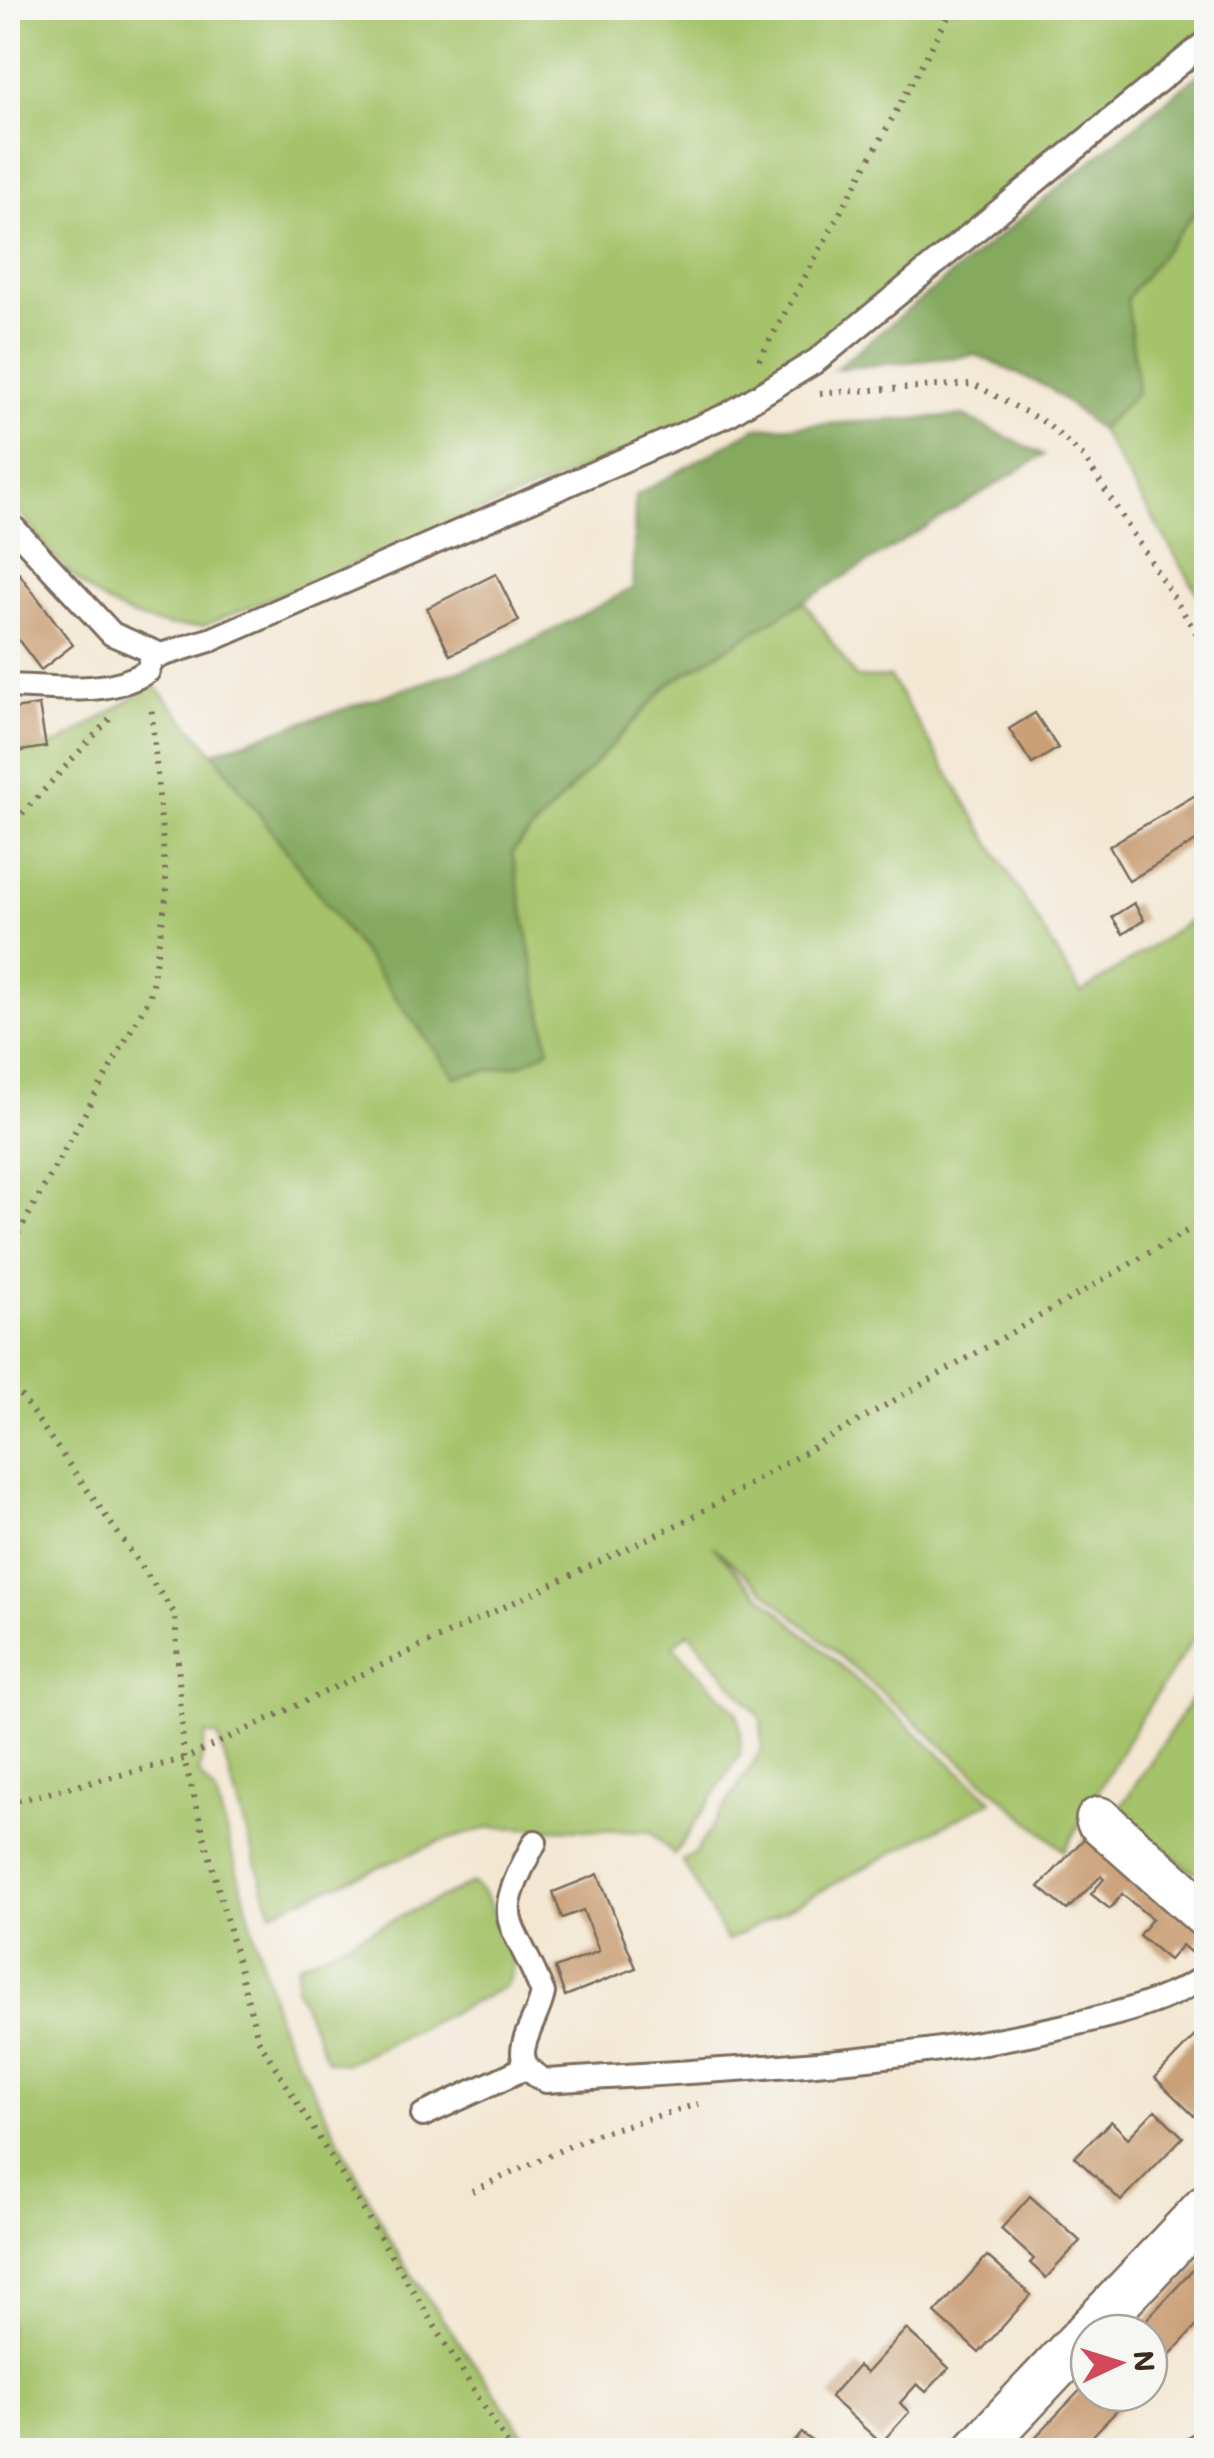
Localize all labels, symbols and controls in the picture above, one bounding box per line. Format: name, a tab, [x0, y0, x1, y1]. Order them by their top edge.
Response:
north arrow	[1069, 2313, 1169, 2413]
text: N	[1126, 2349, 1164, 2373]

